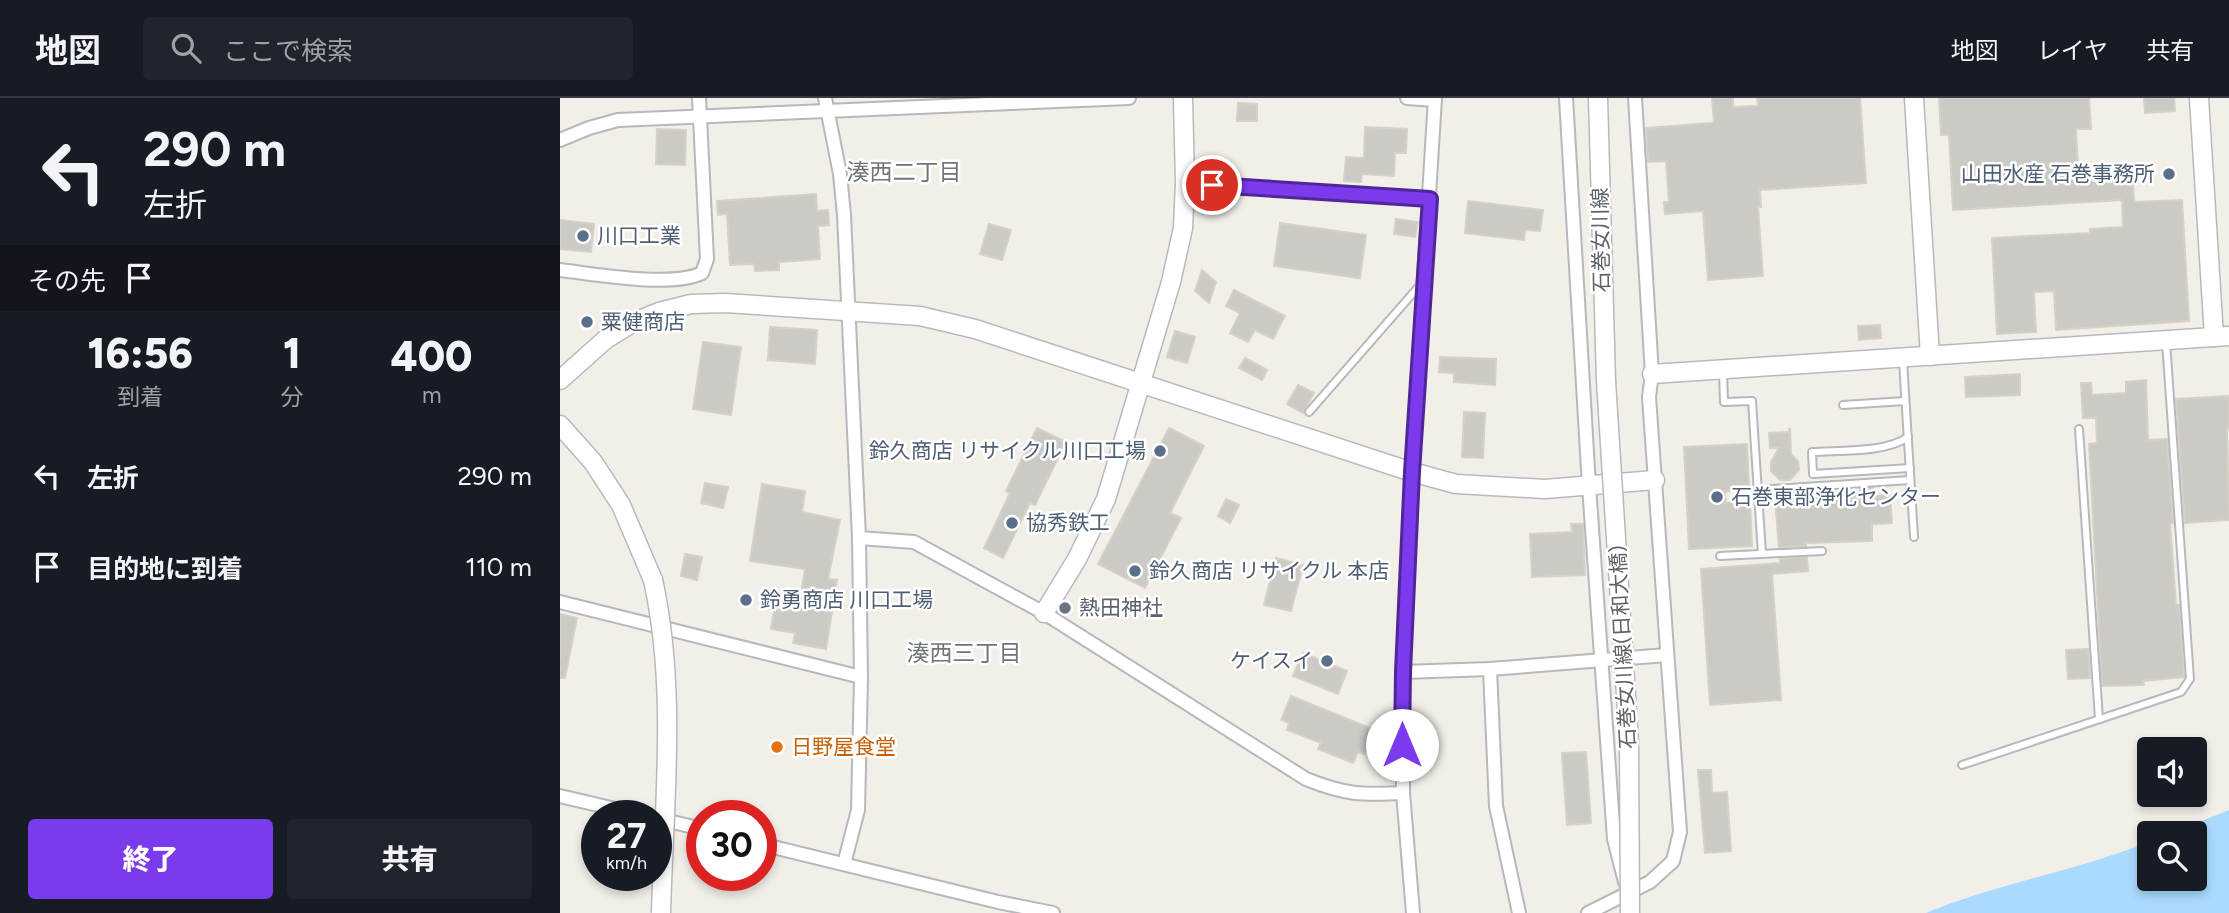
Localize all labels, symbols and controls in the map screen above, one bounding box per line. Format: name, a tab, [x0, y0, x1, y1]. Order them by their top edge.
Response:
search box	[143, 17, 633, 80]
icon: search	[167, 29, 205, 67]
text: 地図	[35, 31, 101, 70]
text: ここで検索	[223, 35, 353, 67]
text: 地図	[1951, 36, 1999, 65]
text: レイヤ	[2037, 36, 2108, 65]
text: 共有	[2146, 36, 2194, 65]
text: 290 m	[143, 119, 286, 178]
icon: left	[28, 126, 119, 217]
pin	[1182, 155, 1242, 215]
district label: 湊西二丁目	[847, 158, 962, 186]
place label: 山田水産 石巻事務所	[1961, 161, 2155, 186]
icon: arrive	[1193, 166, 1231, 204]
marker: 山田水産 石巻事務所	[2161, 166, 2177, 182]
text: 左折	[143, 186, 207, 224]
street label: 石巻女川線	[1587, 187, 1614, 293]
place label: 川口工業	[597, 223, 681, 248]
marker: 川口工業	[575, 228, 591, 244]
icon: arrive	[120, 259, 158, 297]
text: その先	[28, 265, 106, 297]
place label: 粟健商店	[601, 309, 685, 334]
marker: 粟健商店	[579, 314, 595, 330]
text: 16:56	[88, 328, 193, 379]
text: 1	[283, 328, 301, 379]
text: 400	[391, 331, 472, 382]
text: m	[422, 381, 441, 409]
text: 到着	[117, 383, 163, 411]
text: 分	[280, 383, 303, 411]
place label: 鈴久商店 リサイクル川口工場	[869, 438, 1146, 463]
marker: 鈴久商店 リサイクル川口工場	[1152, 443, 1168, 459]
icon: left	[28, 457, 66, 495]
text: 290 m	[458, 460, 532, 492]
text: 左折	[87, 462, 139, 494]
place label: 石巻東部浄化センター	[1731, 484, 1941, 509]
marker: 石巻東部浄化センター	[1709, 489, 1725, 505]
place label: 協秀鉄工	[1026, 510, 1110, 535]
marker: 協秀鉄工	[1004, 515, 1020, 531]
street label: 石巻女川線(日和大橋)	[1605, 545, 1640, 749]
icon: arrive	[28, 548, 66, 586]
text: 110 m	[465, 551, 532, 583]
text: 目的地に到着	[87, 553, 243, 585]
place label: 鈴久商店 リサイクル 本店	[1149, 558, 1389, 583]
marker: 鈴久商店 リサイクル 本店	[1127, 563, 1143, 579]
place label: 鈴勇商店 川口工場	[760, 587, 933, 612]
marker: 鈴勇商店 川口工場	[738, 592, 754, 608]
place label: 熱田神社	[1079, 595, 1163, 620]
marker: 熱田神社	[1057, 600, 1073, 616]
district label: 湊西三丁目	[907, 639, 1022, 667]
place label: ケイスイ	[1230, 648, 1313, 673]
marker: ケイスイ	[1319, 653, 1335, 669]
position arrow	[1365, 708, 1439, 782]
place label: 日野屋食堂	[791, 734, 896, 759]
map controls	[2137, 737, 2207, 891]
button: sound	[2137, 737, 2207, 807]
marker: 日野屋食堂	[769, 739, 785, 755]
speed limit sign: 30	[686, 800, 777, 891]
text: 27	[607, 815, 646, 857]
button: 終了	[28, 819, 273, 899]
button: 共有	[287, 819, 532, 899]
button: search	[2137, 821, 2207, 891]
text: km/h	[606, 852, 647, 874]

